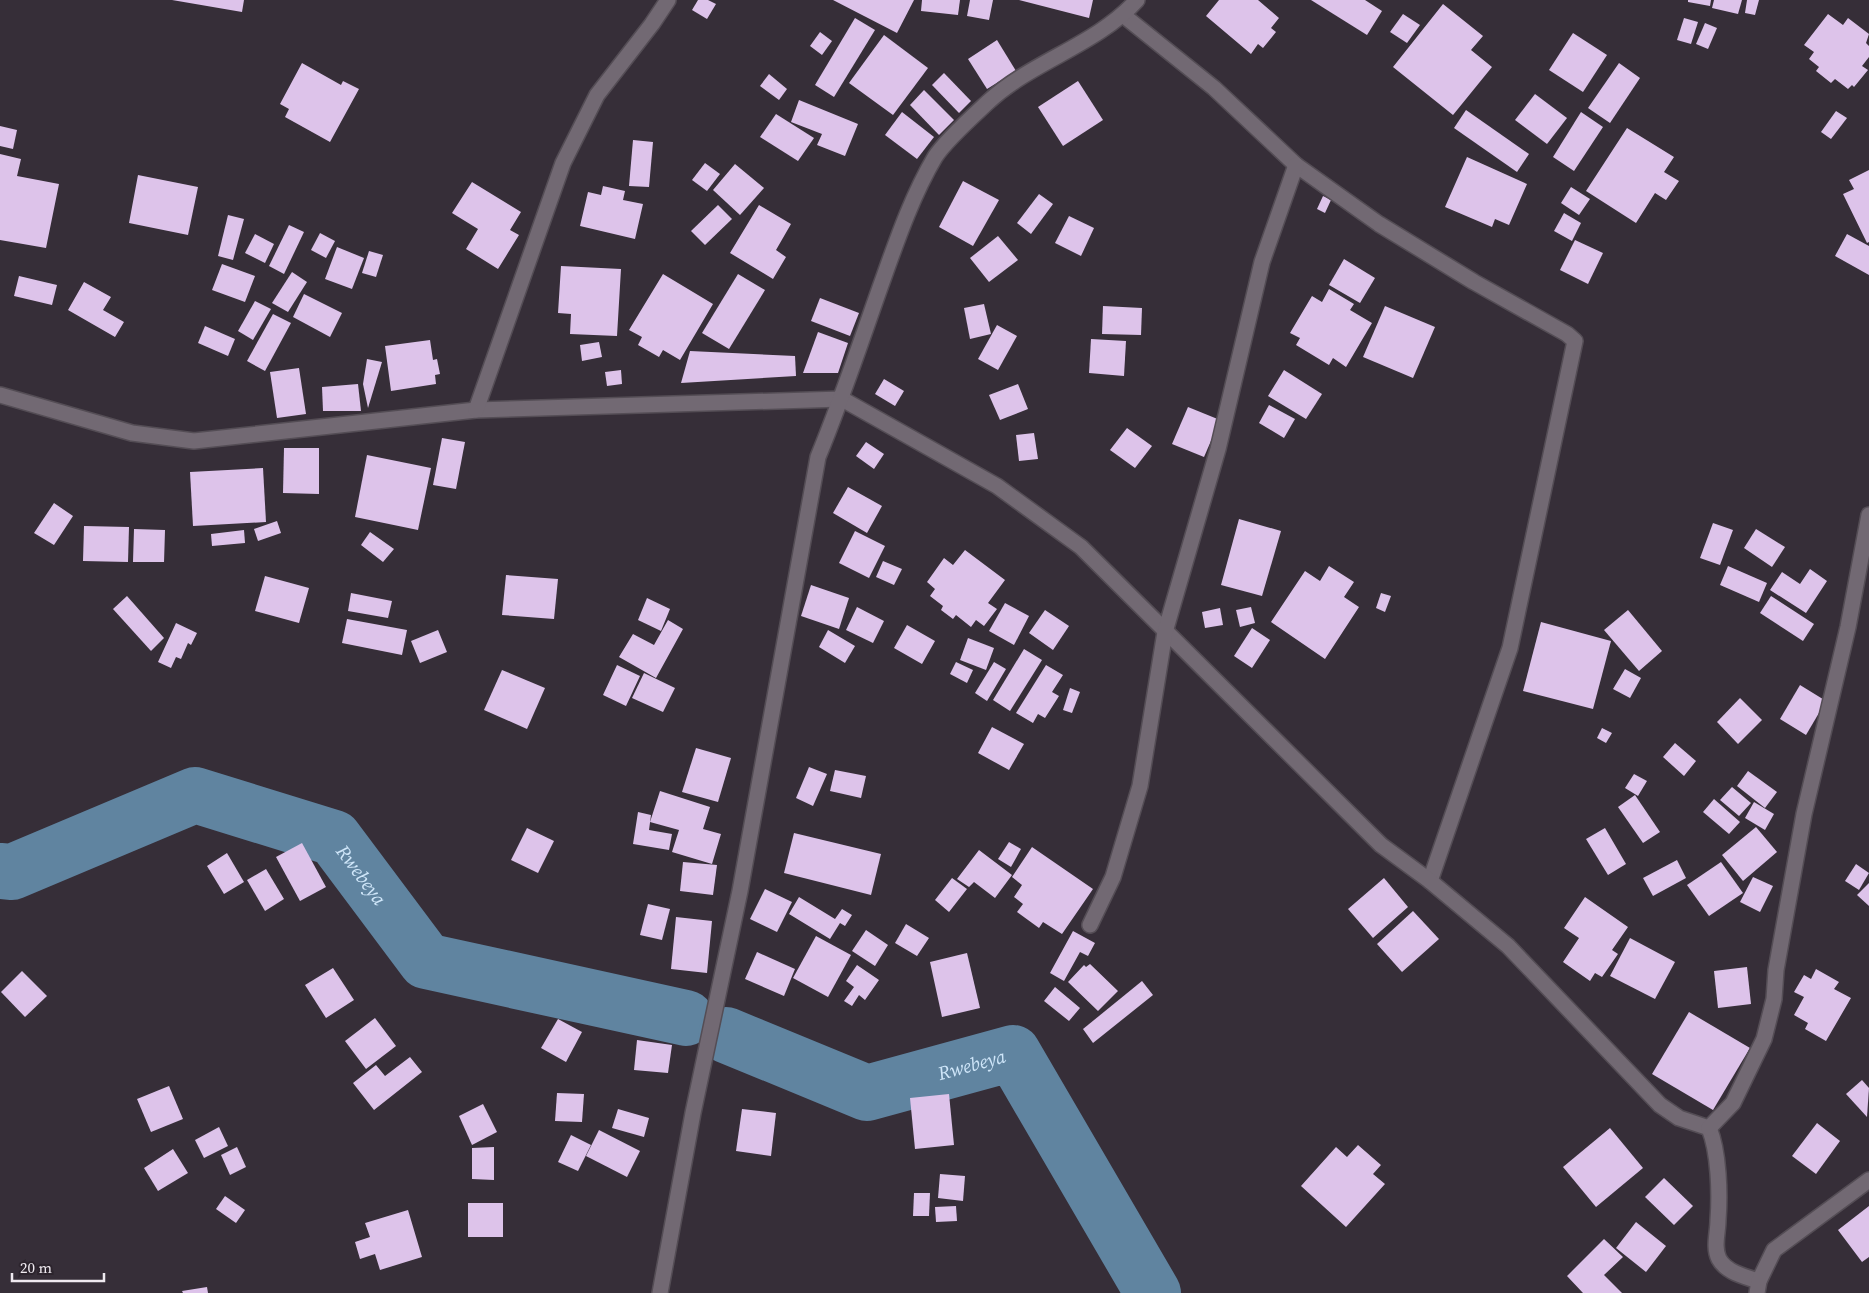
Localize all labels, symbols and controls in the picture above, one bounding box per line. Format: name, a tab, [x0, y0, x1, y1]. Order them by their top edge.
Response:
water label: Rwebeya	[330, 838, 393, 910]
water label: Rwebeya	[934, 1043, 1009, 1086]
scale bar	[12, 1250, 105, 1282]
text: 20 m	[20, 1257, 52, 1278]

